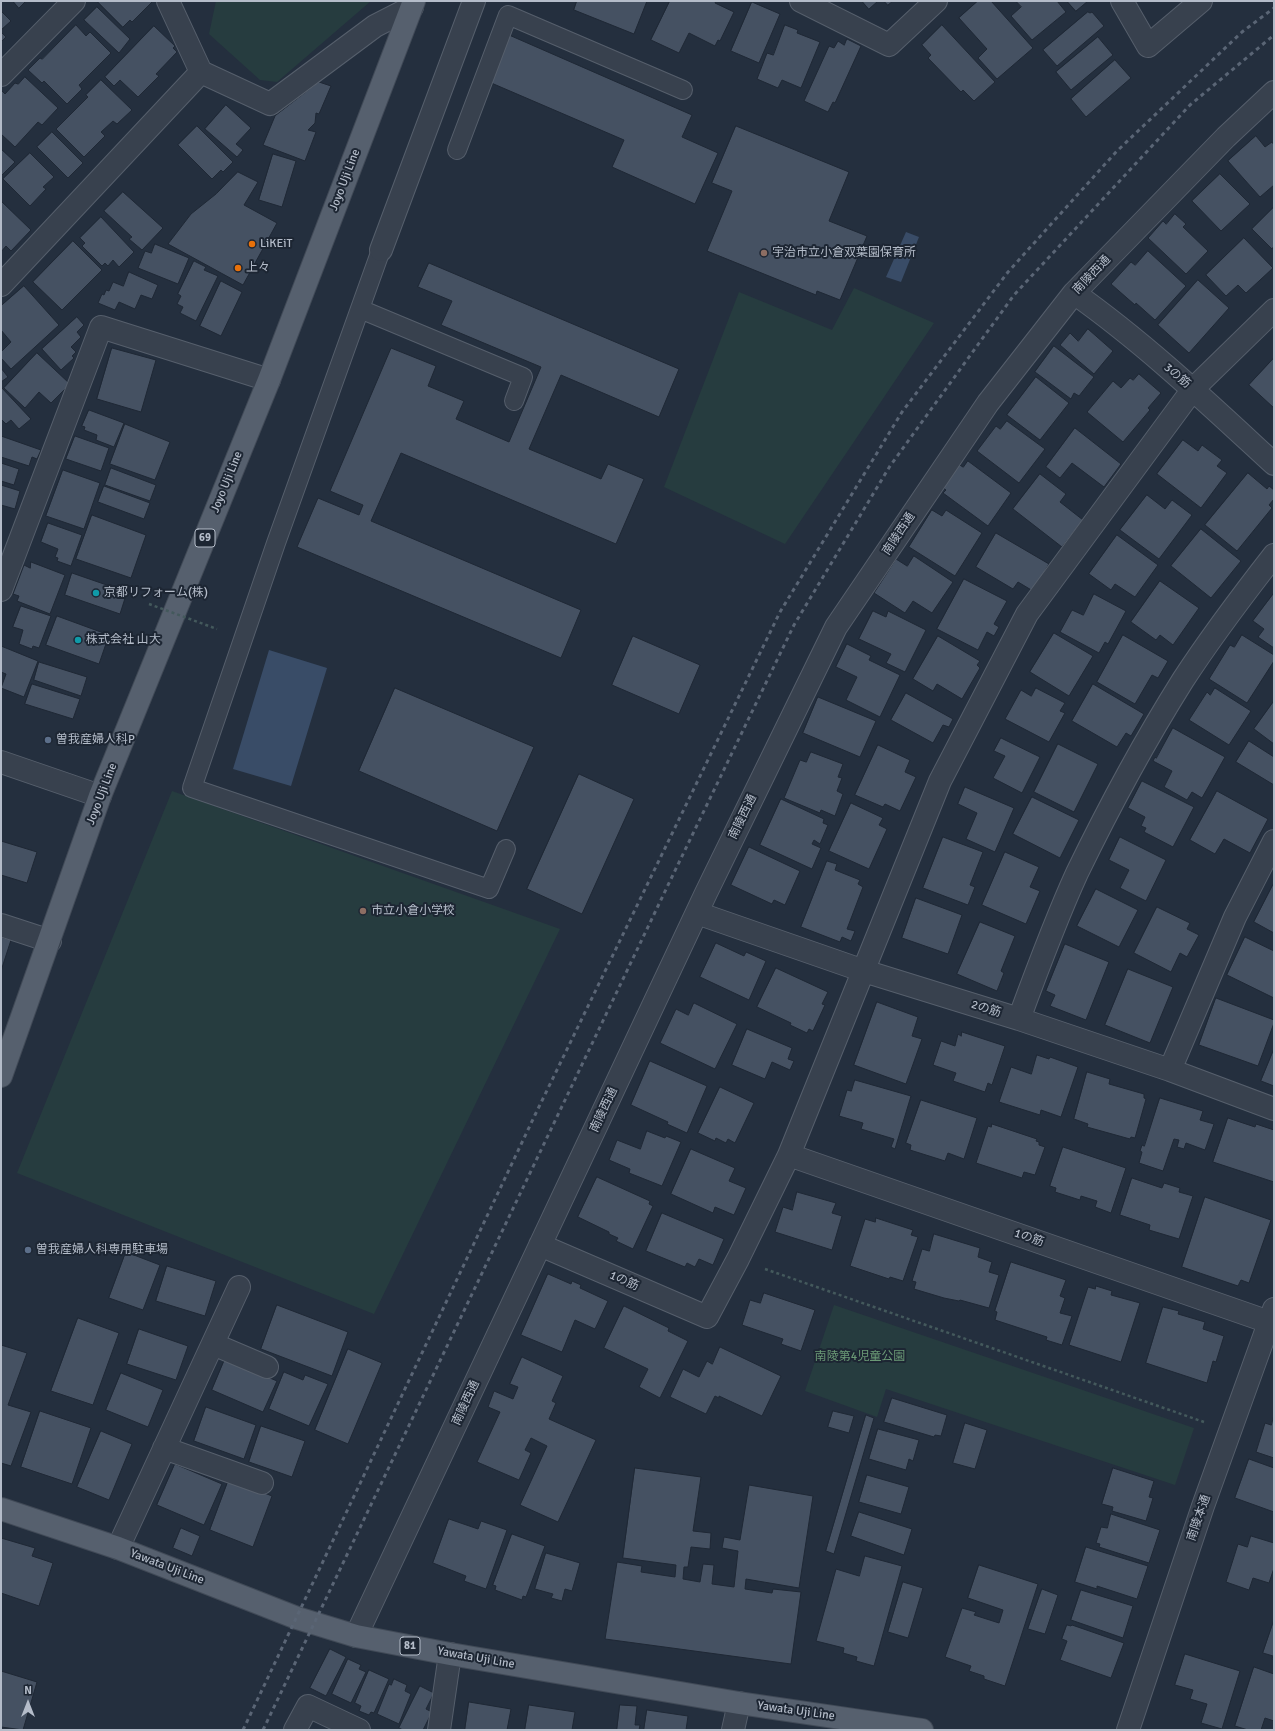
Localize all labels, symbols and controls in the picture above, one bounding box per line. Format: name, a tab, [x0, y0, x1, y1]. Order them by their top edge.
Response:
street label: Joyo Uji Line	[327, 147, 363, 213]
place label: LiKEiT	[260, 237, 292, 251]
marker: LiKEiT	[247, 239, 257, 249]
place label: 宇治市立小倉双葉園保育所	[772, 246, 916, 260]
marker: 宇治市立小倉双葉園保育所	[759, 248, 769, 258]
street label: 南陵西通	[1070, 253, 1114, 297]
place label: 上々	[246, 261, 270, 275]
marker: 上々	[233, 263, 243, 273]
street label: 3の筋	[1161, 361, 1193, 391]
street label: Joyo Uji Line	[208, 449, 246, 515]
street label: 南陵西通	[880, 510, 918, 558]
road number: 69	[195, 529, 215, 547]
place label: 京都リフォーム(株)	[104, 586, 208, 600]
marker: 京都リフォーム(株)	[91, 588, 101, 598]
place label: 株式会社 山大	[86, 633, 161, 647]
marker: 株式会社 山大	[73, 635, 83, 645]
place label: 曽我産婦人科P	[56, 733, 135, 747]
marker: 曽我産婦人科P	[43, 735, 53, 745]
street label: Joyo Uji Line	[84, 761, 120, 827]
street label: 南陵西通	[726, 792, 760, 842]
place label: 市立小倉小学校	[371, 904, 455, 918]
marker: 市立小倉小学校	[358, 906, 368, 916]
street label: 2の筋	[969, 998, 1003, 1020]
street label: 南陵西通	[587, 1085, 621, 1135]
street label: 1の筋	[1012, 1226, 1046, 1250]
place label: 曽我産婦人科専用駐車場	[36, 1243, 168, 1257]
marker: 曽我産婦人科専用駐車場	[23, 1245, 33, 1255]
street label: 1の筋	[607, 1268, 641, 1294]
park label: 南陵第4児童公園	[815, 1350, 905, 1364]
street label: 南陵西通	[449, 1378, 483, 1428]
street label: 南陵本通	[1184, 1493, 1214, 1543]
street label: Yawata Uji Line	[128, 1546, 206, 1588]
road number: 81	[400, 1637, 420, 1655]
street label: Yawata Uji Line	[436, 1644, 516, 1672]
north arrow	[8, 1683, 48, 1723]
text: N	[24, 1684, 32, 1697]
street label: Yawata Uji Line	[756, 1698, 836, 1724]

